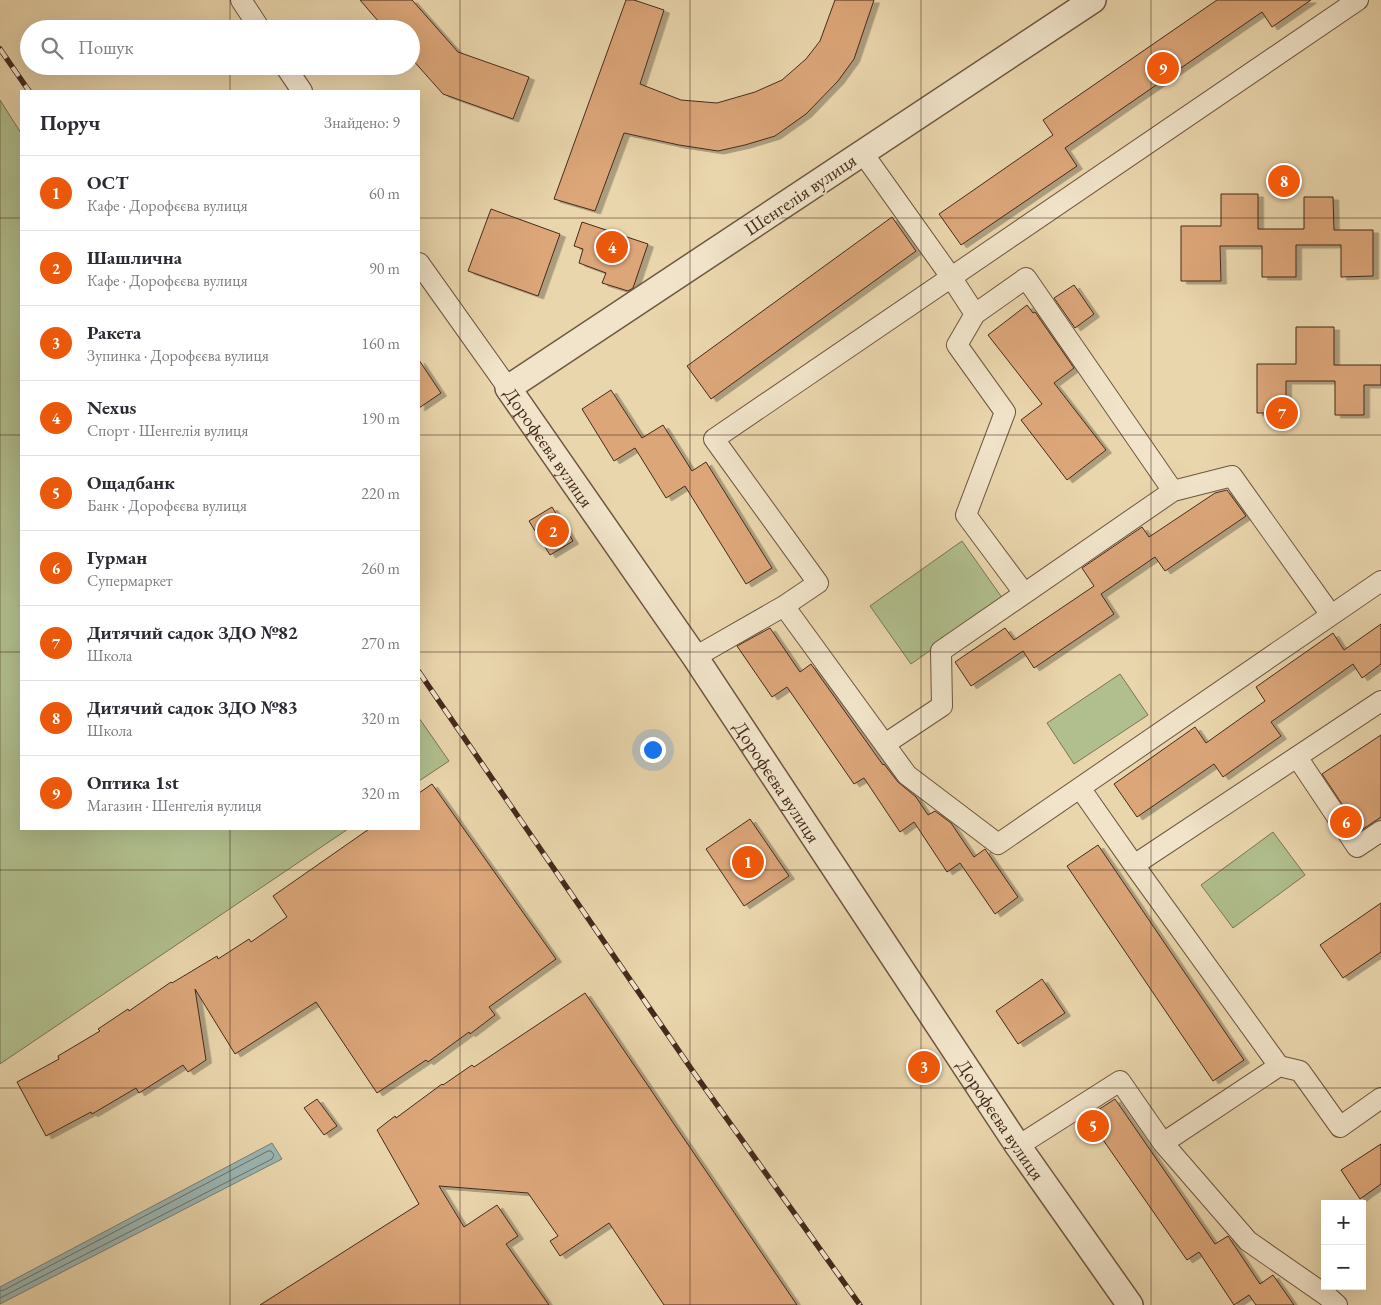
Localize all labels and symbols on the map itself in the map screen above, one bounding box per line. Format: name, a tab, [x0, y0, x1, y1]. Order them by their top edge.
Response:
pin: 9	[1147, 49, 1179, 87]
street label: Шенгелія вулиця	[739, 147, 862, 241]
pin: 8	[1268, 162, 1300, 200]
pin: 4	[596, 228, 628, 266]
street label: Дорофєєва вулиця	[498, 382, 599, 513]
pin: 7	[1266, 394, 1298, 432]
pin: 2	[537, 512, 569, 550]
street label: Дорофєєва вулиця	[728, 716, 826, 848]
your location	[640, 737, 666, 763]
pin: 6	[1330, 803, 1362, 841]
pin: 1	[732, 843, 764, 881]
pin: 3	[908, 1048, 940, 1086]
street label: Дорофєєва вулиця	[951, 1054, 1050, 1186]
pin: 5	[1077, 1107, 1109, 1145]

